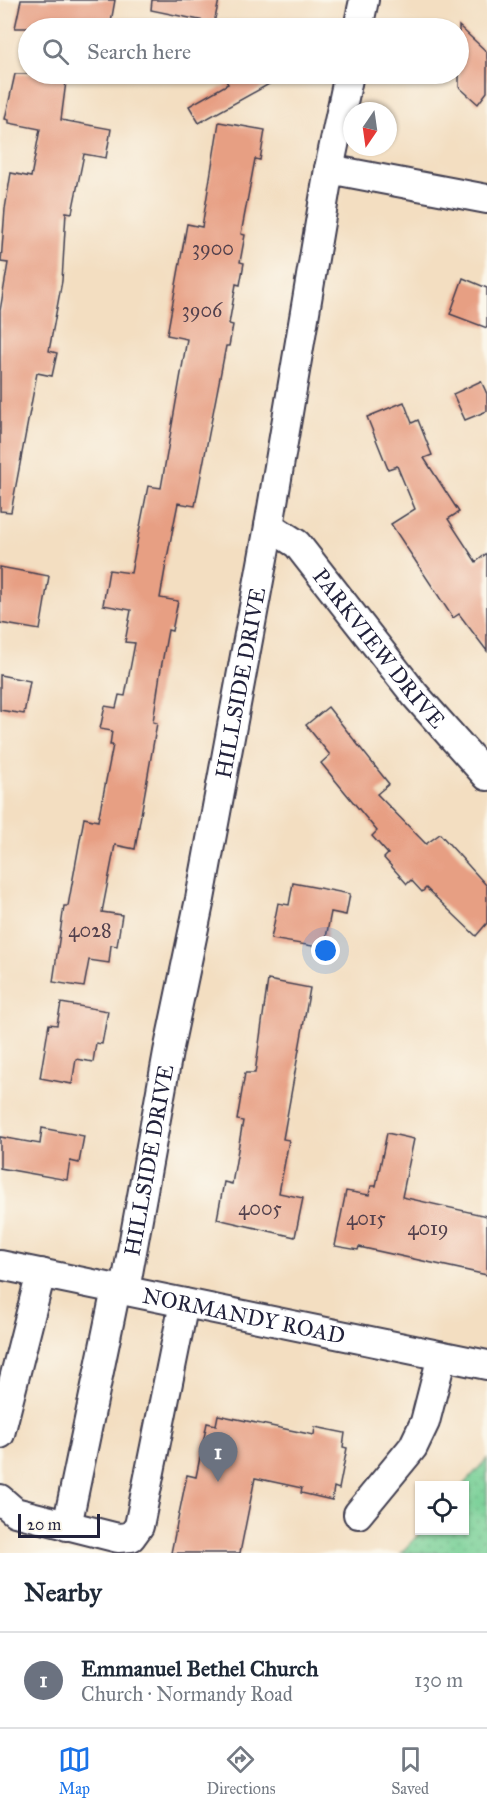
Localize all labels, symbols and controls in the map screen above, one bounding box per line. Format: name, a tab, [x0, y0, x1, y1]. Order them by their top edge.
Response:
search box	[18, 18, 469, 84]
icon: search	[39, 35, 72, 68]
text: Search here	[87, 38, 191, 65]
north arrow	[343, 102, 397, 156]
house number: 3900	[192, 236, 234, 260]
house number: 3906	[182, 298, 223, 322]
street label: PARKVIEW DRIVE	[308, 563, 451, 734]
street label: HILLSIDE DRIVE	[209, 585, 271, 781]
house number: 4028	[68, 918, 112, 942]
your location	[311, 936, 340, 965]
street label: HILLSIDE DRIVE	[118, 1062, 179, 1258]
house number: 4005	[238, 1196, 282, 1220]
house number: 4015	[346, 1206, 386, 1230]
house number: 4019	[407, 1216, 449, 1240]
street label: NORMANDY ROAD	[140, 1281, 348, 1349]
pin: 1	[198, 1432, 238, 1482]
map controls	[415, 1481, 469, 1535]
button: locate	[415, 1481, 469, 1535]
scale bar	[18, 1511, 100, 1538]
text: 20 m	[27, 1515, 61, 1534]
text: Nearby	[24, 1576, 102, 1608]
text: Emmanuel Bethel Church	[81, 1655, 318, 1682]
text: 1	[40, 1668, 47, 1692]
text: 130 m	[414, 1668, 463, 1692]
text: Church · Normandy Road	[81, 1682, 293, 1706]
tab: Map	[58, 1743, 91, 1798]
tab: Directions	[207, 1743, 275, 1798]
tab: Saved	[391, 1743, 429, 1798]

